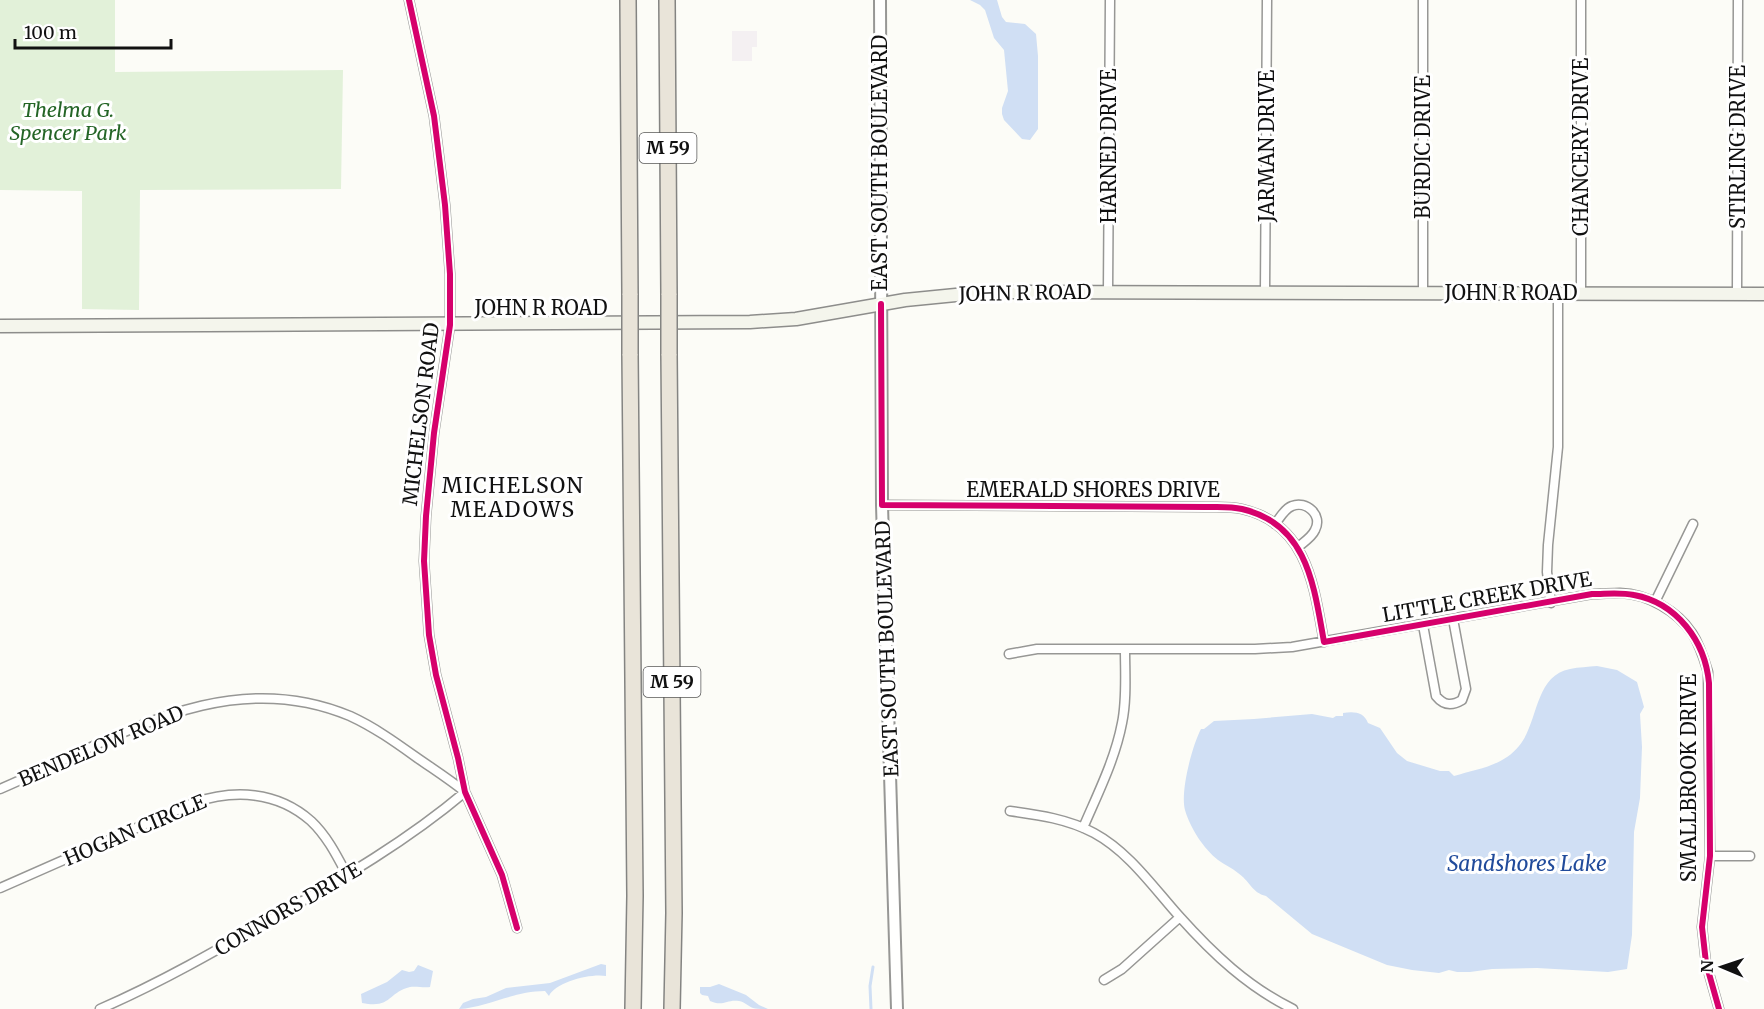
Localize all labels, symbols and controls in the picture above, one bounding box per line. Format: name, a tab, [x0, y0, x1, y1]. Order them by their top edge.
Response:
scale bar	[15, 12, 171, 50]
text: 100 m	[24, 21, 77, 44]
street label: EAST SOUTH BOULEVARD	[867, 35, 892, 291]
street label: CHANCERY DRIVE	[1568, 58, 1593, 236]
street label: STIRLING DRIVE	[1725, 65, 1750, 229]
street label: HARNED DRIVE	[1096, 68, 1121, 223]
street label: JARMAN DRIVE	[1254, 69, 1279, 223]
street label: BURDIC DRIVE	[1410, 75, 1435, 219]
park label: Thelma G. Spencer Park	[9, 97, 127, 145]
road number: M 59	[640, 133, 696, 163]
street label: JOHN R ROAD	[957, 279, 1092, 306]
street label: JOHN R ROAD	[1444, 280, 1577, 305]
street label: JOHN R ROAD	[474, 295, 607, 320]
street label: MICHELSON ROAD	[397, 321, 444, 507]
district label: MICHELSON MEADOWS	[442, 472, 584, 523]
street label: EMERALD SHORES DRIVE	[966, 477, 1220, 502]
street label: EAST SOUTH BOULEVARD	[870, 520, 903, 778]
street label: LITTLE CREEK DRIVE	[1380, 566, 1594, 627]
road number: M 59	[644, 667, 700, 697]
street label: SMALLBROOK DRIVE	[1676, 673, 1701, 882]
street label: BENDELOW ROAD	[14, 699, 187, 792]
street label: HOGAN CIRCLE	[60, 788, 210, 871]
water label: Sandshores Lake	[1447, 850, 1607, 877]
street label: CONNORS DRIVE	[210, 856, 366, 961]
north arrow	[1692, 937, 1752, 997]
text: N	[1697, 959, 1717, 973]

